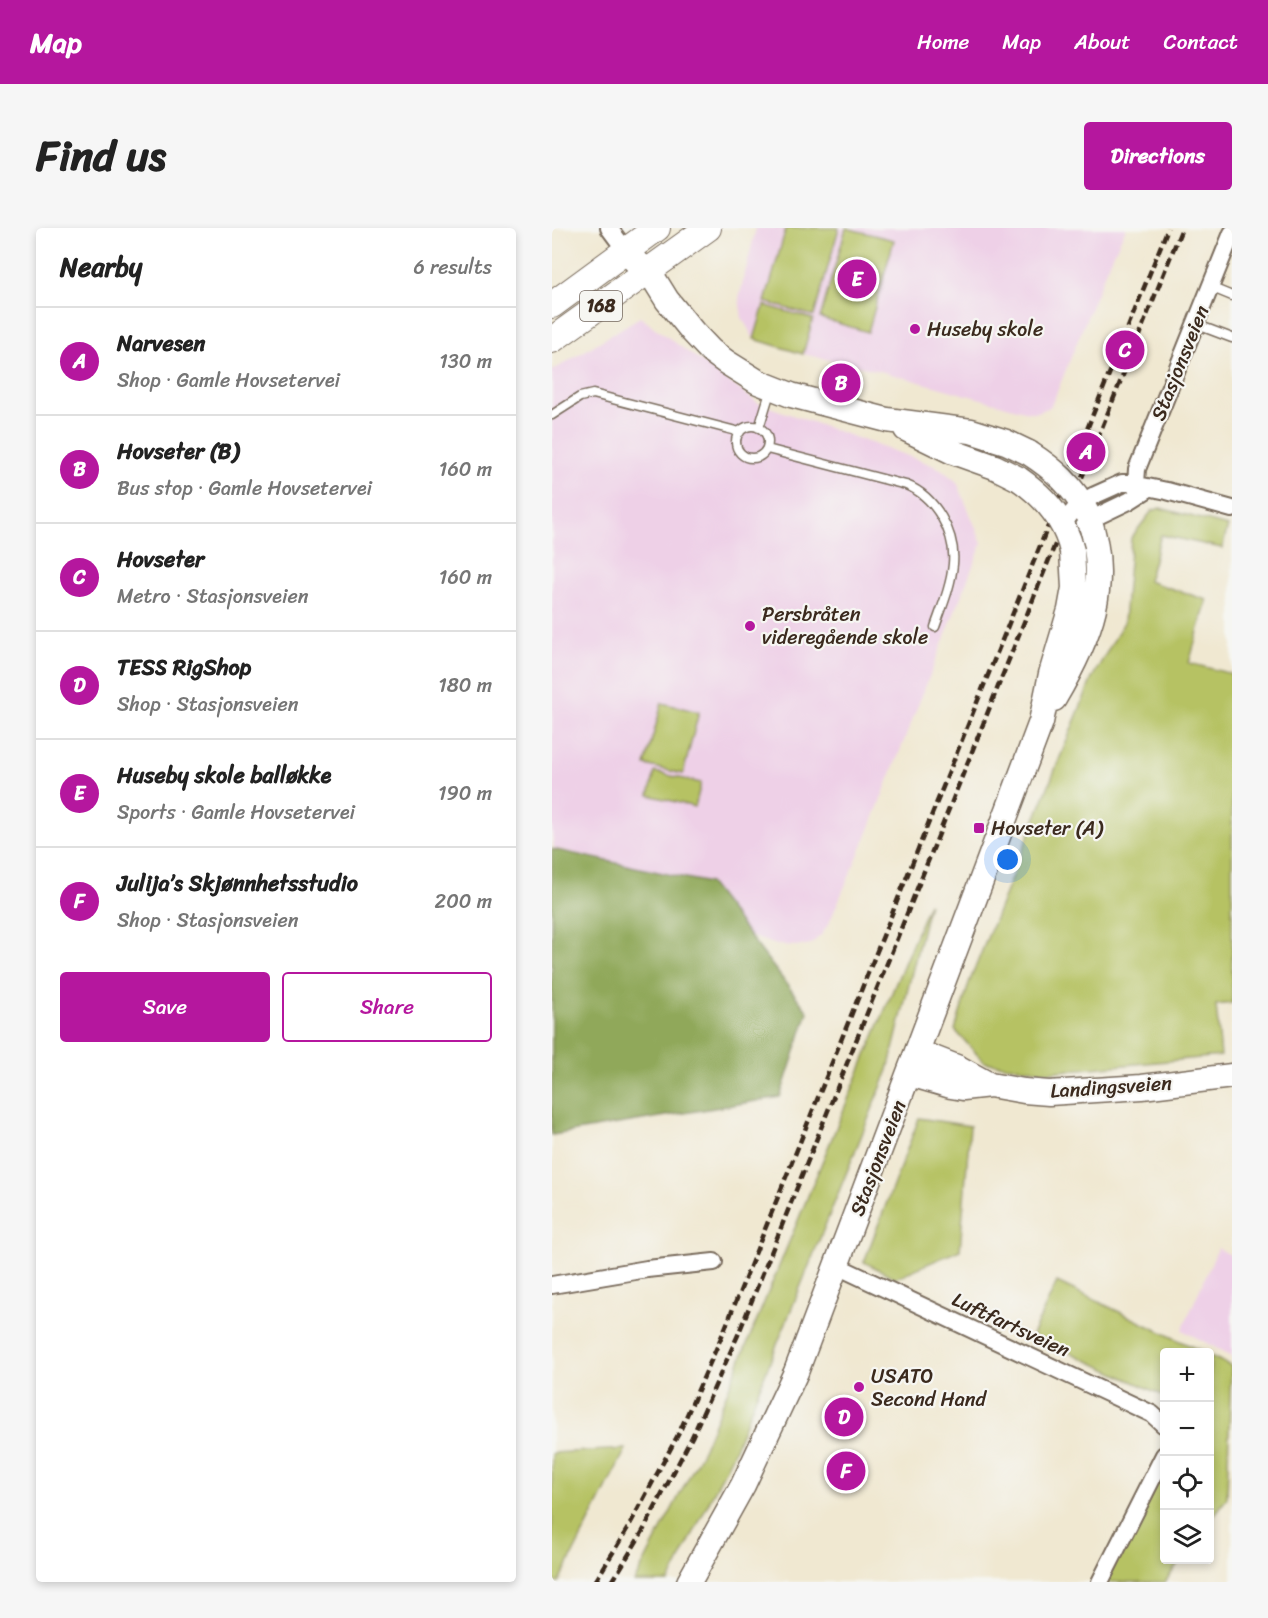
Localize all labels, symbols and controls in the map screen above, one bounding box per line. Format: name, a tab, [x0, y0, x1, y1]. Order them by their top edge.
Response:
text: Map	[30, 18, 82, 67]
text: Home	[917, 23, 969, 61]
text: Map	[1002, 23, 1041, 61]
text: About	[1074, 23, 1131, 61]
text: Contact	[1164, 23, 1238, 61]
text: Find us	[36, 119, 166, 193]
button: Directions	[1084, 122, 1232, 190]
text: Nearby	[60, 244, 142, 290]
text: 6 results	[413, 250, 492, 285]
pin: E	[838, 256, 876, 302]
road number: 168	[580, 291, 622, 321]
street label: Stasjonsveien	[1141, 300, 1219, 426]
place label: Huseby skole	[927, 312, 1043, 347]
marker: Huseby skole	[908, 322, 922, 336]
text: Narvesen	[117, 324, 205, 363]
pin: C	[1106, 328, 1144, 372]
text: A	[73, 344, 86, 379]
text: 130 m	[439, 344, 492, 379]
pin: B	[822, 360, 860, 406]
text: Shop · Gamle Hovsetervei	[117, 363, 340, 398]
pin: A	[1066, 430, 1106, 474]
text: Hovseter (B)	[117, 432, 239, 471]
text: B	[73, 452, 86, 487]
text: 160 m	[439, 452, 492, 487]
text: Bus stop · Gamle Hovsetervei	[117, 471, 372, 506]
text: Hovseter	[117, 540, 204, 579]
text: C	[73, 560, 86, 595]
text: 160 m	[439, 560, 492, 595]
text: Metro · Stasjonsveien	[117, 579, 309, 614]
place label: Persbråten videregående skole	[762, 597, 928, 655]
marker: Persbråten videregående skole	[743, 619, 757, 633]
text: TESS RigShop	[117, 648, 251, 687]
text: D	[74, 668, 85, 703]
text: 180 m	[438, 668, 492, 703]
text: Shop · Stasjonsveien	[117, 687, 299, 722]
text: Huseby skole balløkke	[117, 756, 331, 795]
text: E	[74, 776, 85, 811]
text: 190 m	[438, 776, 492, 811]
text: Sports · Gamle Hovsetervei	[117, 795, 355, 830]
place label: Hovseter (A)	[991, 811, 1103, 846]
marker: Hovseter (A)	[972, 821, 986, 835]
your location	[993, 845, 1022, 874]
text: Julija’s Skjønnhetsstudio	[117, 864, 358, 903]
text: F	[74, 884, 85, 919]
text: 200 m	[435, 884, 492, 919]
text: Shop · Stasjonsveien	[117, 903, 299, 938]
button: Save	[60, 972, 270, 1042]
button: Share	[282, 972, 492, 1042]
street label: Landingsveien	[1049, 1065, 1173, 1109]
street label: Stasjonsveien	[840, 1095, 916, 1221]
street label: Luftfartsveien	[946, 1282, 1076, 1368]
map controls	[1160, 1348, 1214, 1564]
button: +	[1160, 1348, 1214, 1402]
place label: USATO Second Hand	[871, 1359, 987, 1417]
marker: USATO Second Hand	[852, 1380, 866, 1394]
pin: D	[824, 1394, 864, 1440]
button: −	[1160, 1402, 1214, 1456]
pin: F	[826, 1448, 866, 1494]
button: locate	[1160, 1456, 1214, 1510]
button: layers	[1160, 1510, 1214, 1564]

